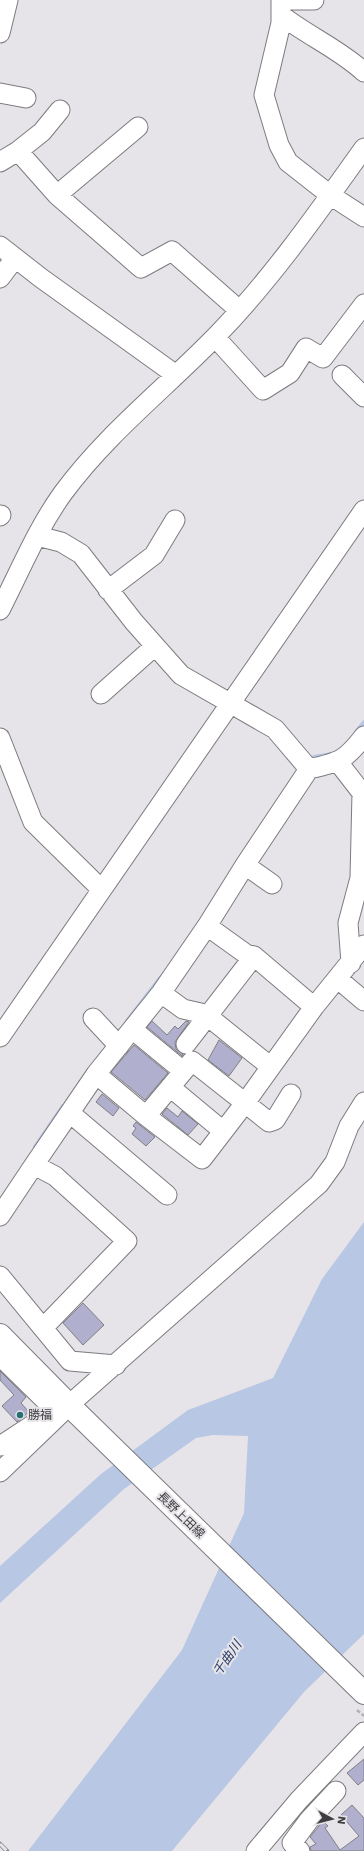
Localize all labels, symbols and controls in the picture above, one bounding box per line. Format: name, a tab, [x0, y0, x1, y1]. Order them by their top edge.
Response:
place label: 勝福	[28, 1408, 52, 1422]
marker: 勝福	[15, 1410, 25, 1420]
street label: 長野上田線	[155, 1489, 207, 1541]
water label: 千曲川	[210, 1636, 245, 1678]
north arrow	[312, 1799, 352, 1839]
text: N	[334, 1815, 348, 1825]

